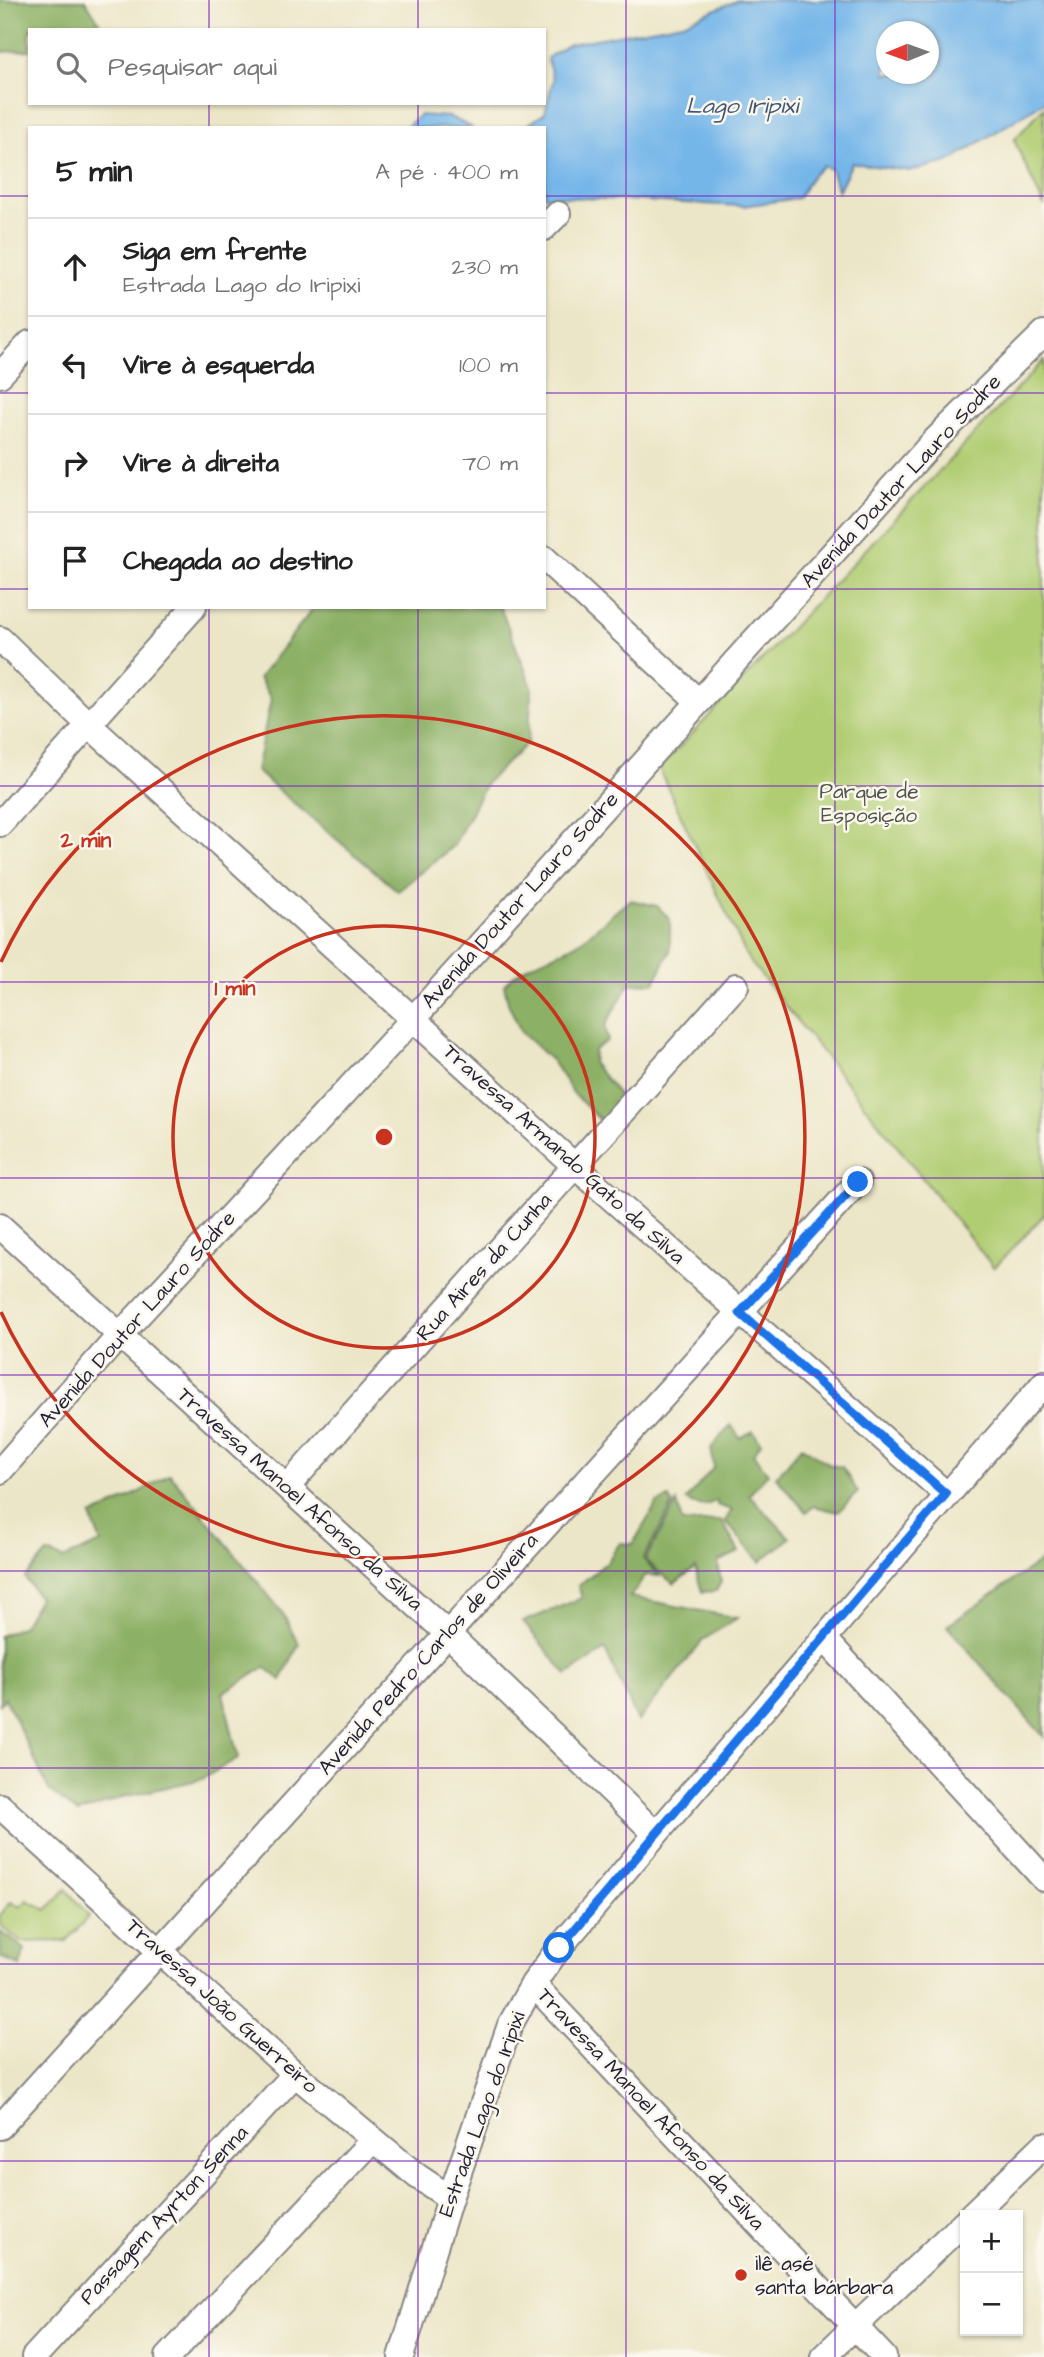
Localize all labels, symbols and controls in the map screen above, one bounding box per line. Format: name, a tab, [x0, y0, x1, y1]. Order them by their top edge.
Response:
north arrow	[876, 21, 939, 84]
search box	[28, 28, 546, 105]
icon: search	[52, 48, 90, 86]
text: Pesquisar aqui	[108, 49, 277, 85]
water label: Lago Iripixi	[686, 90, 800, 123]
text: 5 min	[56, 151, 132, 193]
text: A pé · 400 m	[375, 156, 518, 188]
text: Siga em frente	[123, 233, 307, 269]
icon: ahead	[56, 248, 94, 286]
text: 230 m	[452, 251, 518, 283]
text: Estrada Lago do Iripixi	[123, 269, 360, 301]
icon: left	[56, 346, 94, 384]
text: Vire à esquerda	[123, 347, 314, 383]
text: 100 m	[459, 349, 518, 381]
street label: Avenida Doutor Lauro Sodre	[794, 368, 1008, 594]
icon: right	[56, 444, 94, 482]
text: Vire à direita	[123, 445, 279, 481]
text: 70 m	[462, 447, 518, 479]
icon: arrive	[56, 542, 94, 580]
text: Chegada ao destino	[123, 543, 353, 579]
park label: Parque de Esposição	[819, 777, 919, 831]
street label: Avenida Doutor Lauro Sodre	[415, 785, 625, 1015]
text: 2 min	[60, 826, 112, 855]
text: 1 min	[214, 974, 256, 1003]
street label: Travessa Armando Gato da Silva	[437, 1037, 692, 1271]
centre of rings	[372, 1125, 396, 1149]
route end	[842, 1166, 873, 1197]
street label: Rua Aires da Cunha	[410, 1186, 559, 1347]
street label: Avenida Doutor Lauro Sodre	[32, 1204, 242, 1434]
street label: Travessa Manoel Afonso da Silva	[171, 1381, 429, 1618]
street label: Avenida Pedro Carlos de Oliveira	[311, 1526, 545, 1781]
street label: Travessa João Guerreiro	[120, 1912, 324, 2100]
route start	[543, 1932, 574, 1963]
street label: Travessa Manoel Afonso da Silva	[531, 1982, 771, 2237]
street label: Estrada Lago do Iripixi	[431, 2007, 535, 2221]
street label: Passagem Ayrton Senna	[73, 2119, 256, 2312]
map controls	[960, 2210, 1023, 2336]
button: +	[960, 2210, 1023, 2273]
place label: ilê asé santa bárbara	[755, 2249, 893, 2302]
marker: ilê asé santa bárbara	[733, 2267, 749, 2283]
button: −	[960, 2273, 1023, 2336]

